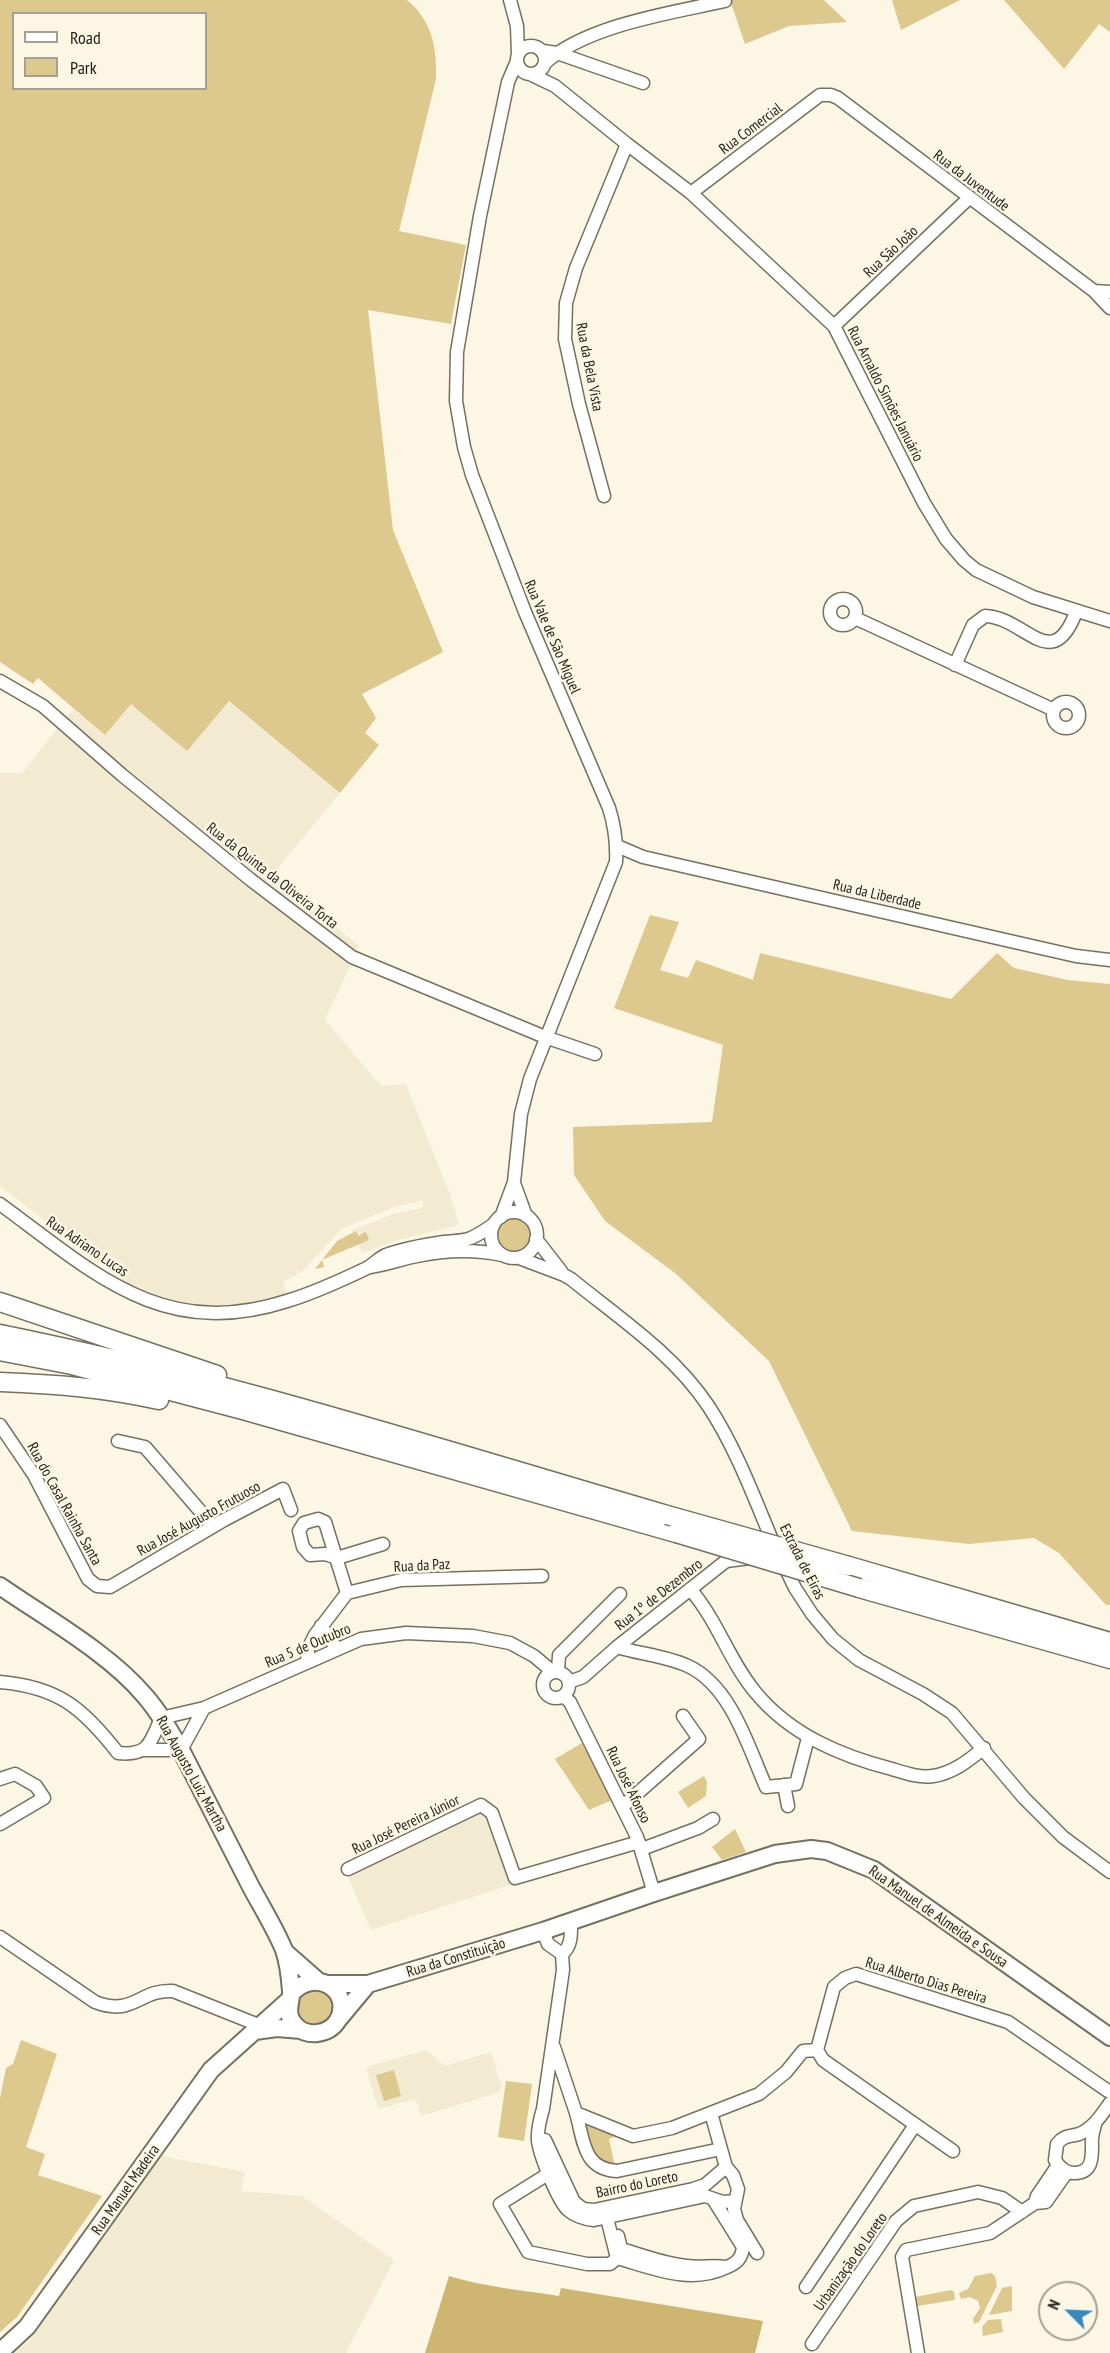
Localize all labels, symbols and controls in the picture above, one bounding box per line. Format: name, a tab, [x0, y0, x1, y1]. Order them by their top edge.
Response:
legend	[12, 12, 207, 90]
text: Road	[70, 26, 101, 49]
text: Park	[70, 56, 97, 79]
street label: Rua Comercial	[716, 100, 786, 158]
street label: Rua da Juventude	[929, 147, 1013, 215]
street label: Rua São João	[860, 222, 922, 282]
street label: Rua da Bela Vista	[572, 321, 606, 413]
street label: Rua Arnaldo Simões Januário	[843, 323, 927, 465]
street label: Rua Vale de São Miguel	[520, 578, 584, 696]
street label: Rua da Quinta da Oliveira Torta	[203, 819, 341, 933]
street label: Rua da Liberdade	[831, 876, 923, 914]
street label: Rua Adriano Lucas	[43, 1213, 131, 1281]
street label: Rua do Casal Rainha Santa	[23, 1440, 105, 1568]
street label: Rua José Augusto Frutuoso	[134, 1478, 264, 1560]
street label: Estrada de Eiras	[775, 1521, 829, 1603]
street label: Rua 1º de Dezembro	[612, 1555, 706, 1635]
street label: Rua da Paz	[393, 1556, 451, 1576]
street label: Rua 5 de Outubro	[263, 1620, 353, 1672]
street label: Rua Augusto Luiz Martha	[152, 1713, 230, 1835]
street label: Rua José Afonso	[602, 1744, 654, 1826]
street label: Rua José Pereira Júnior	[349, 1791, 463, 1859]
street label: Rua Manuel de Almeida e Sousa	[865, 1862, 1011, 1972]
street label: Rua da Constituição	[404, 1934, 508, 1982]
street label: Rua Alberto Dias Pereira	[863, 1954, 989, 2008]
street label: Rua Manuel Madeira	[88, 2141, 164, 2239]
street label: Bairro do Loreto	[594, 2168, 680, 2202]
street label: Urbanização do Loreto	[810, 2209, 892, 2315]
north arrow	[1038, 2281, 1098, 2341]
text: N	[1042, 2296, 1064, 2313]

